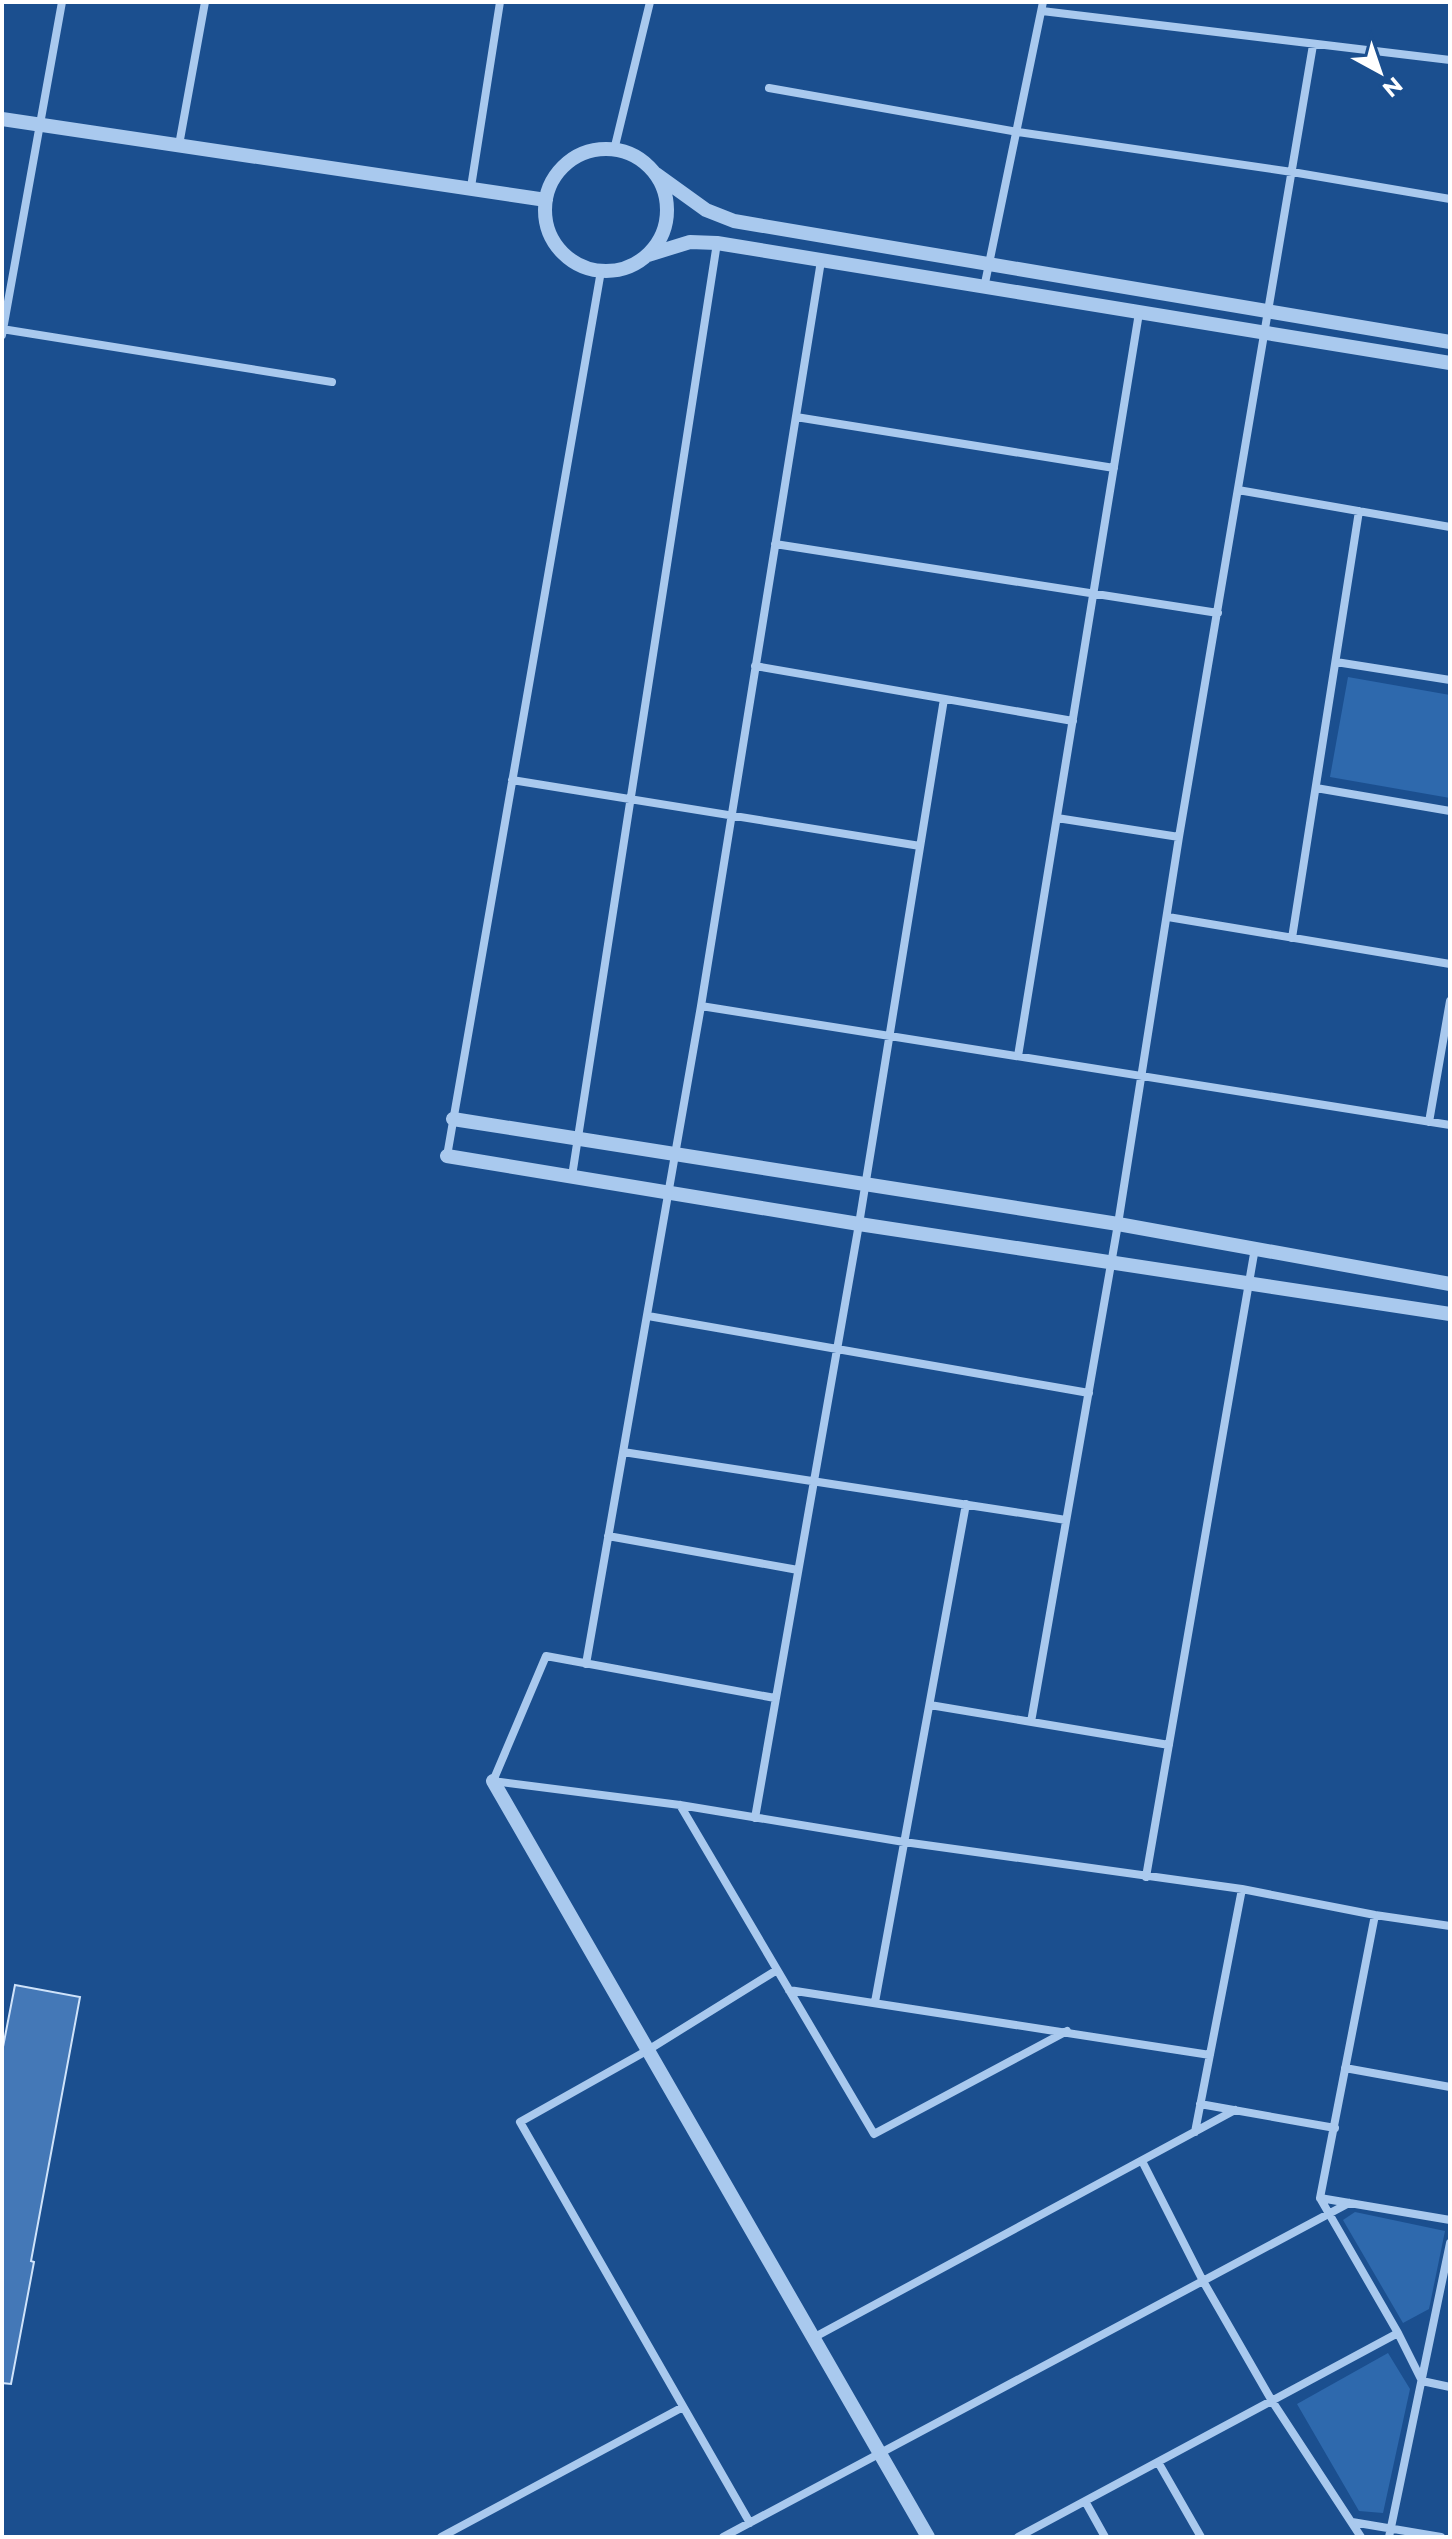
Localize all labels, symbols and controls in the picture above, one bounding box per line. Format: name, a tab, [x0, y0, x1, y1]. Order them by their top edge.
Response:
north arrow	[1340, 32, 1420, 112]
text: N	[1377, 71, 1408, 103]

